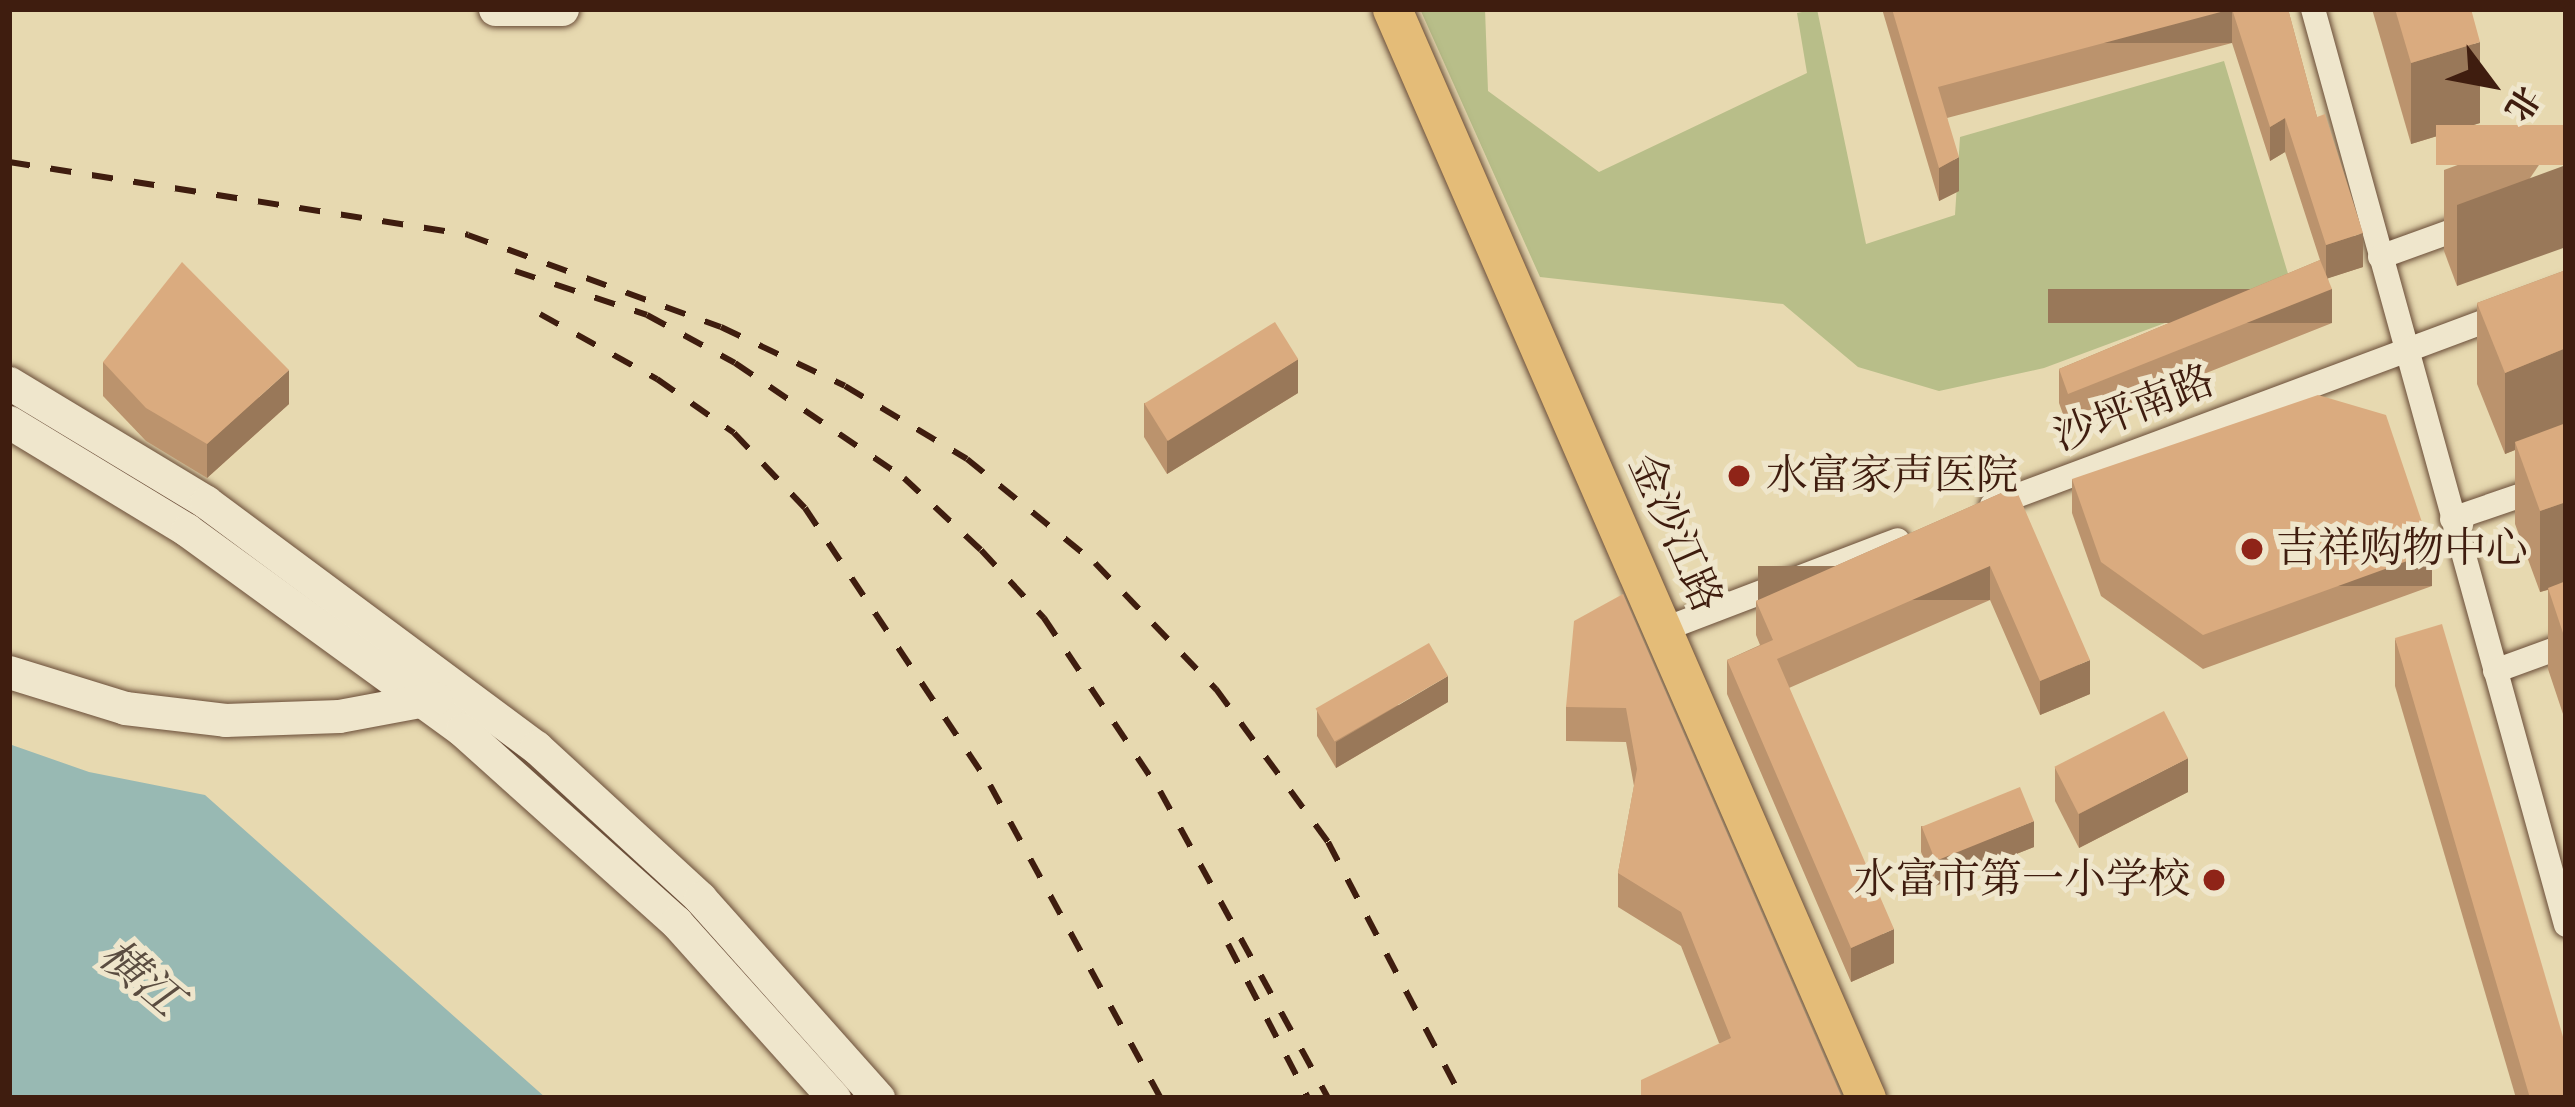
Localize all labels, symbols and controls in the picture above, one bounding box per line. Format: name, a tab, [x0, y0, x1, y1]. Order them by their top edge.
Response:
north arrow	[2431, 24, 2551, 144]
text: 北	[2497, 79, 2547, 128]
street label: 沙坪南路	[2047, 355, 2221, 463]
street label: 金沙江路	[1618, 446, 1732, 620]
place label: 水富家声医院	[1766, 451, 2018, 501]
marker: 水富家声医院	[1723, 460, 1755, 492]
place label: 吉祥购物中心	[2276, 524, 2528, 574]
marker: 吉祥购物中心	[2239, 536, 2265, 562]
place label: 水富市第一小学校	[1854, 855, 2190, 905]
marker: 水富市第一小学校	[2201, 867, 2227, 893]
water label: 横江	[88, 928, 192, 1028]

